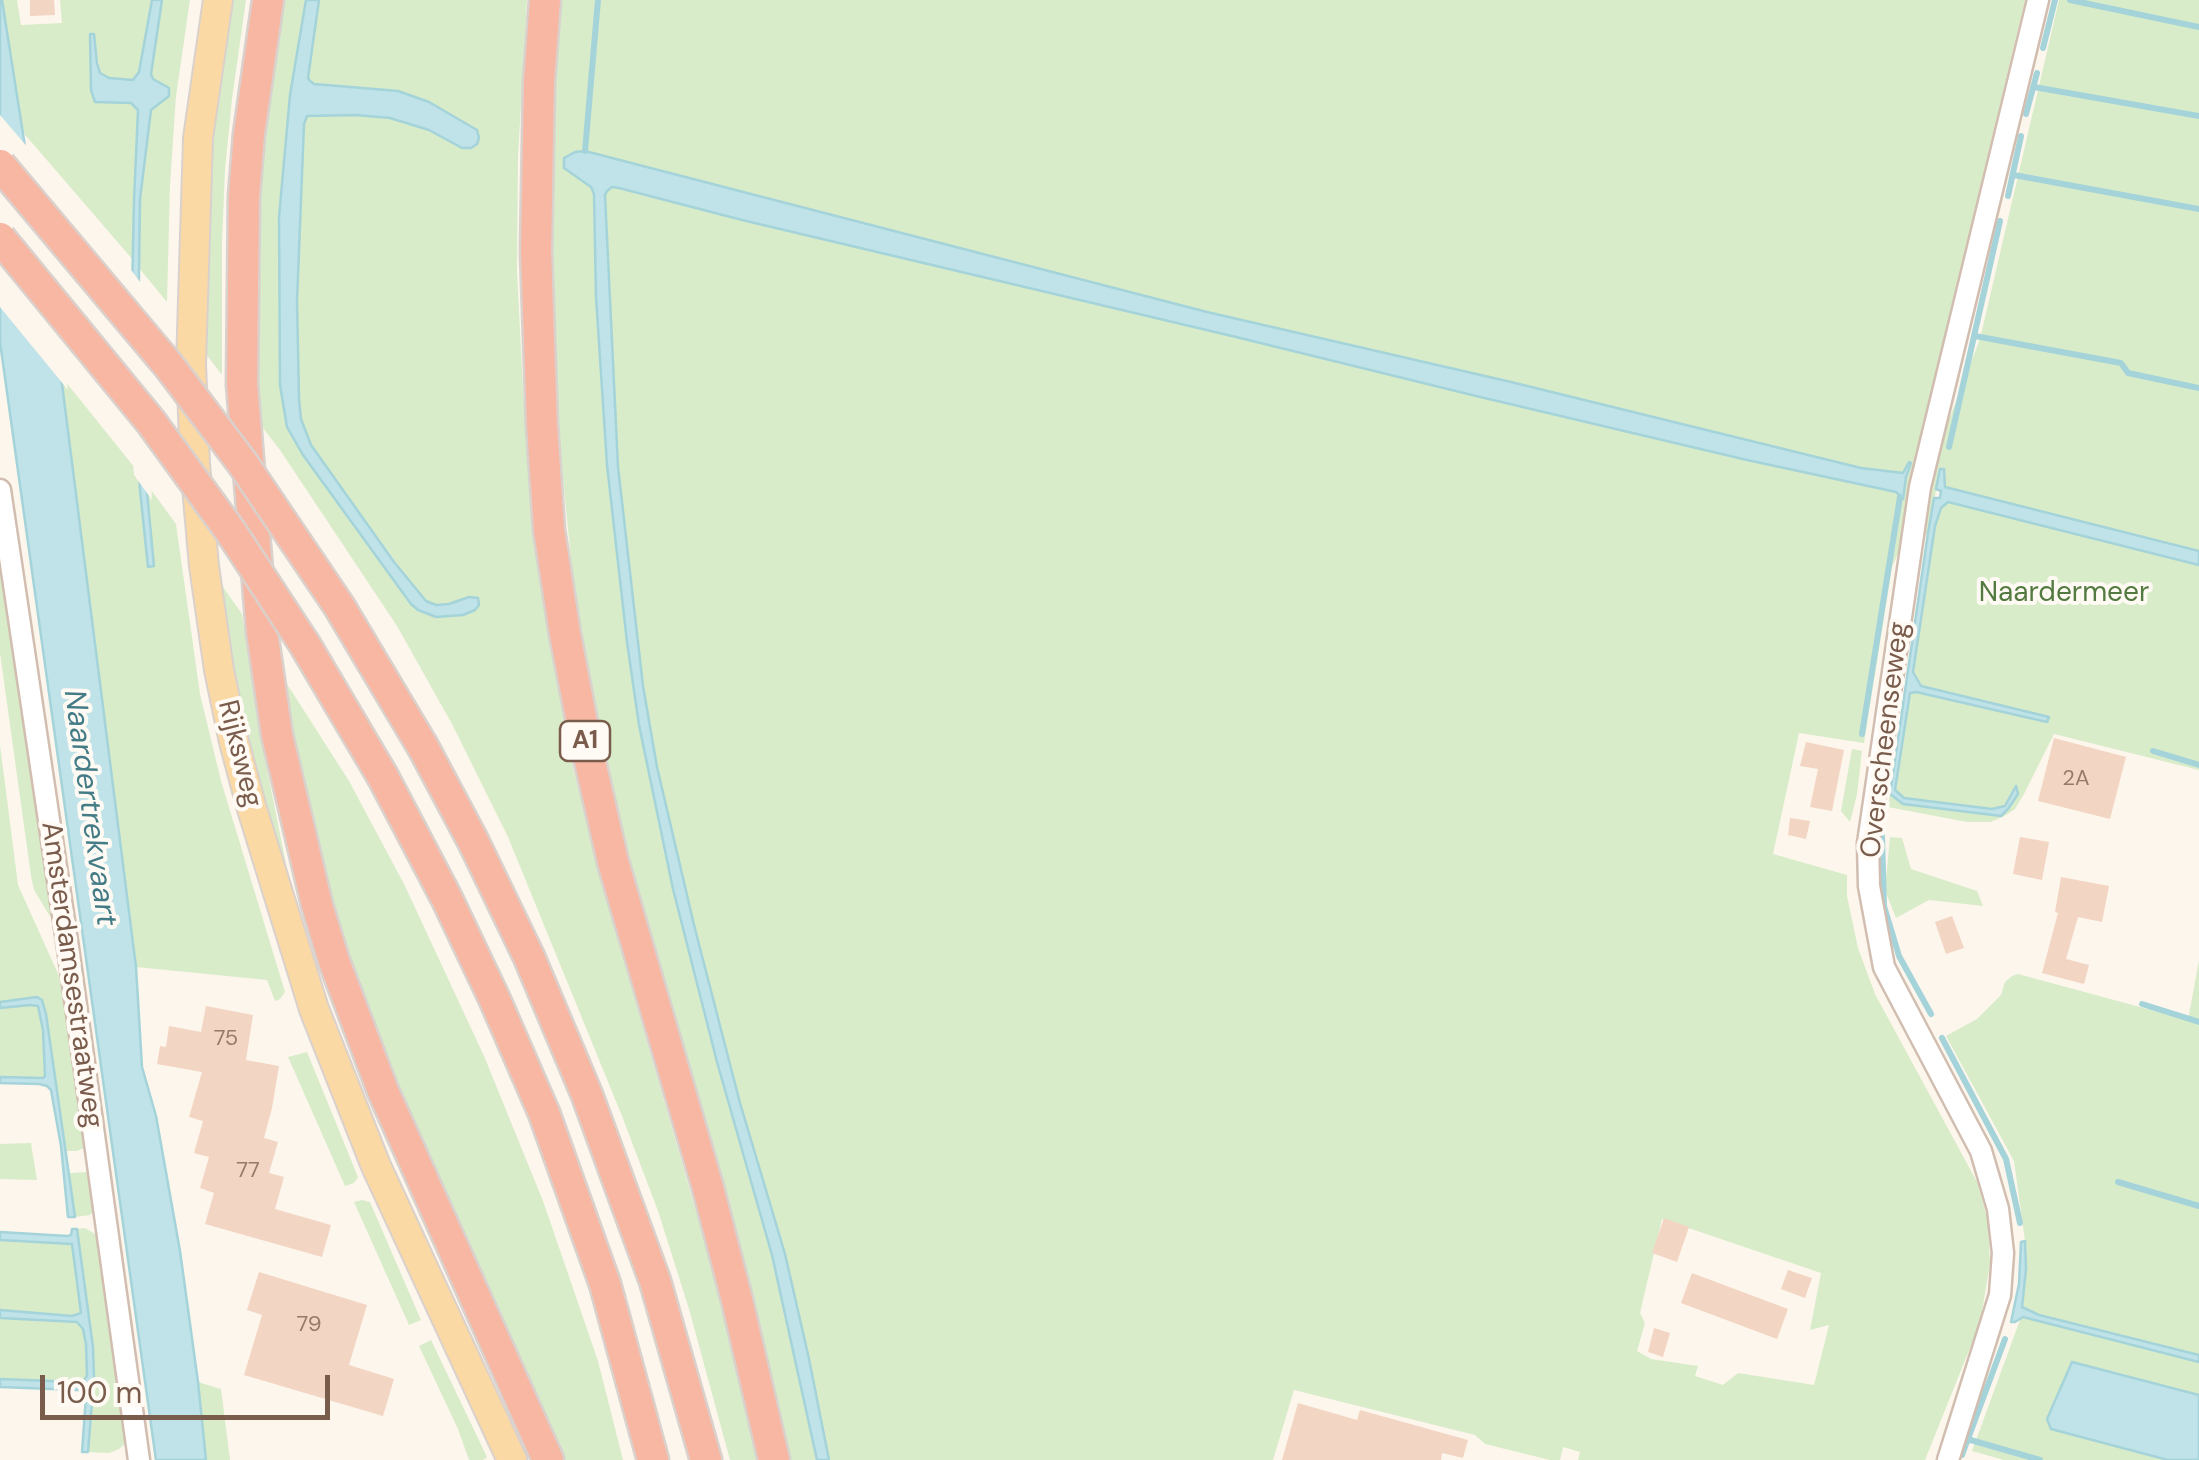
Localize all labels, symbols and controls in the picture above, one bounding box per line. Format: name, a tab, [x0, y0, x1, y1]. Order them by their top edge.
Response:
park label: Naardermeer	[1979, 577, 2149, 611]
street label: Overscheenseweg	[1855, 620, 1917, 860]
water label: Naardertrekvaart	[55, 688, 123, 928]
street label: Rijksweg	[209, 697, 269, 811]
road number: A1	[560, 721, 610, 761]
house number: 2A	[2062, 766, 2090, 792]
street label: Amsterdamsestraatweg	[33, 820, 109, 1130]
house number: 75	[214, 1026, 238, 1052]
house number: 77	[236, 1158, 260, 1184]
house number: 79	[297, 1312, 321, 1338]
scale bar	[45, 1355, 335, 1417]
text: 100 m	[57, 1373, 142, 1412]

